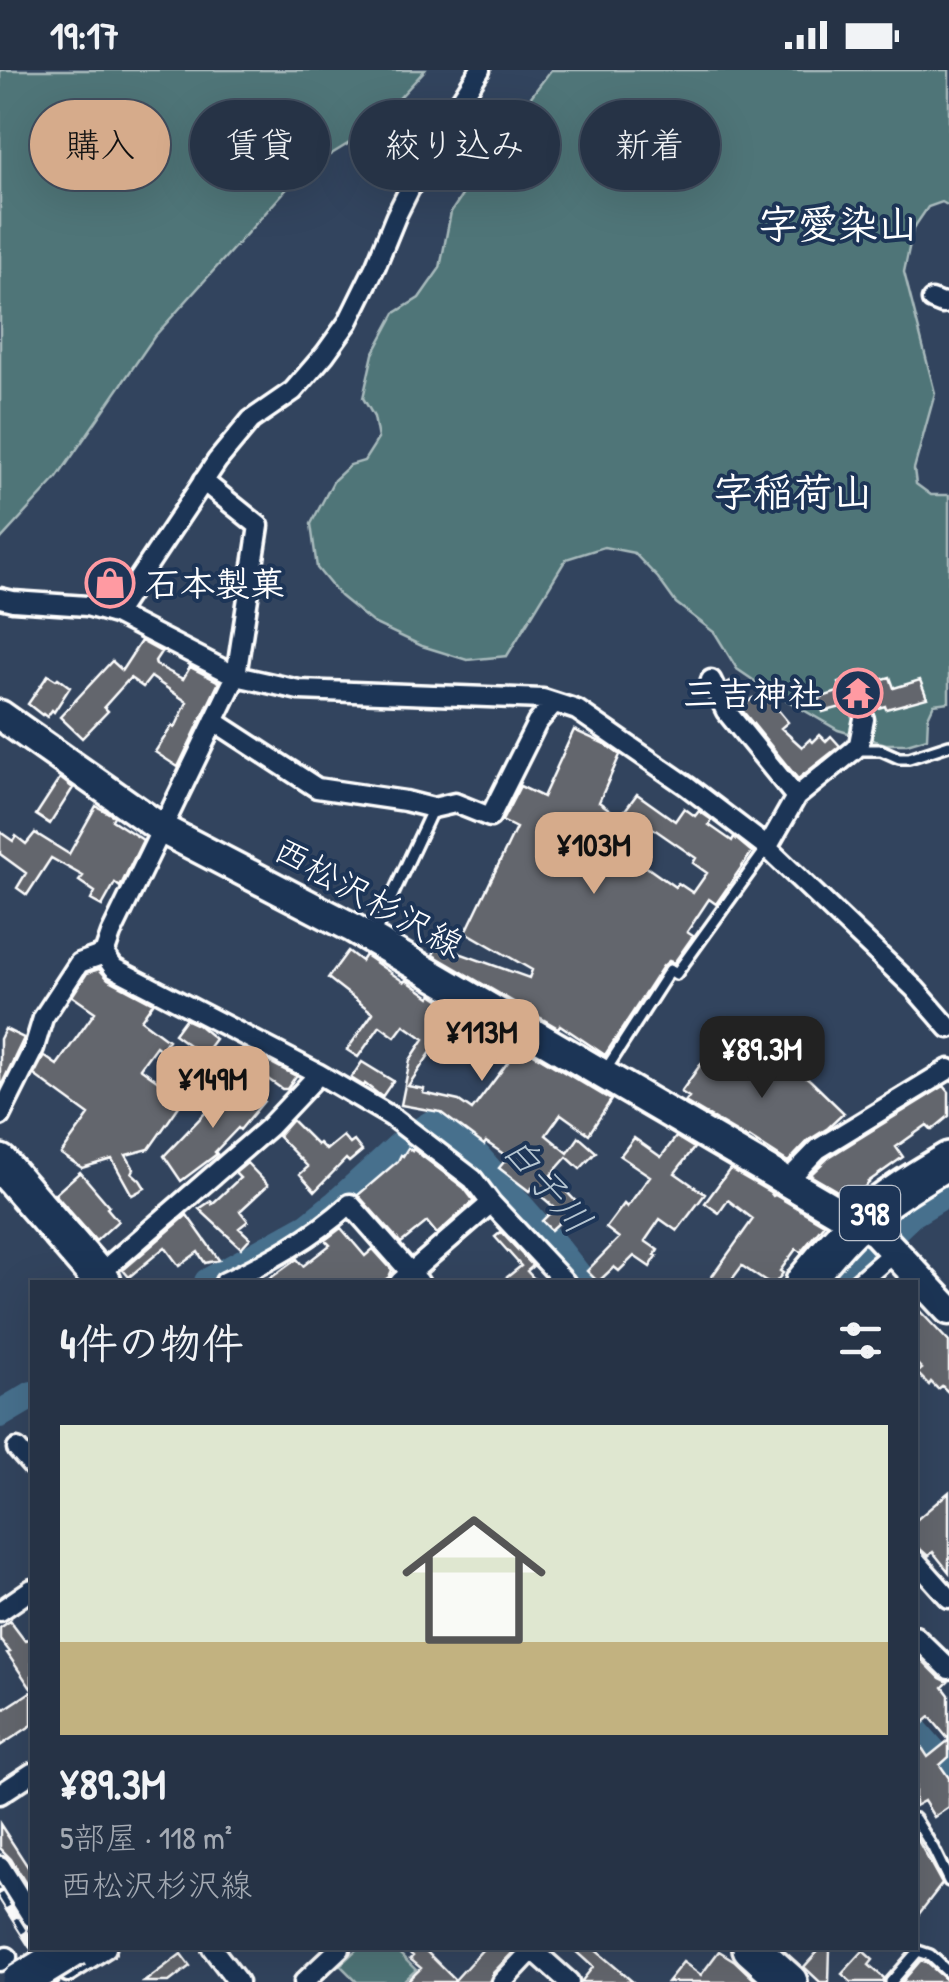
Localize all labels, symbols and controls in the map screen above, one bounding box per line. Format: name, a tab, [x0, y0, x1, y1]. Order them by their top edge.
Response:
text: 19:17	[50, 9, 119, 61]
chip: 購入	[30, 100, 170, 190]
chip: 賃貸	[190, 100, 330, 190]
chip: 絞り込み	[350, 100, 560, 190]
chip: 新着	[580, 100, 720, 190]
district label: 字愛染山	[758, 196, 918, 250]
district label: 字稲荷山	[713, 464, 873, 518]
shop icon: 石本製菓	[84, 557, 136, 609]
place label: 石本製菓	[145, 560, 285, 607]
temple icon: 三吉神社	[832, 667, 884, 719]
place label: 三吉神社	[683, 670, 823, 717]
pin: ¥103M	[524, 812, 664, 897]
text: ¥103M	[557, 823, 631, 866]
street label: 西松沢杉沢線	[266, 826, 472, 968]
pin: ¥113M	[412, 999, 552, 1084]
text: ¥113M	[446, 1010, 518, 1053]
pin: ¥89.3M	[681, 1016, 843, 1101]
text: ¥89.3M	[722, 1027, 802, 1070]
pin: ¥149M	[143, 1046, 283, 1131]
text: ¥149M	[178, 1057, 248, 1100]
water label: 白子川	[491, 1124, 605, 1244]
road number: 398	[840, 1186, 900, 1240]
icon: filters	[833, 1313, 888, 1368]
text: 4件の物件	[60, 1314, 244, 1371]
icon: home	[384, 1490, 564, 1670]
text: ¥89.3M	[60, 1755, 166, 1812]
text: 5部屋 · 118 m²	[60, 1816, 232, 1859]
text: 西松沢杉沢線	[60, 1863, 252, 1906]

